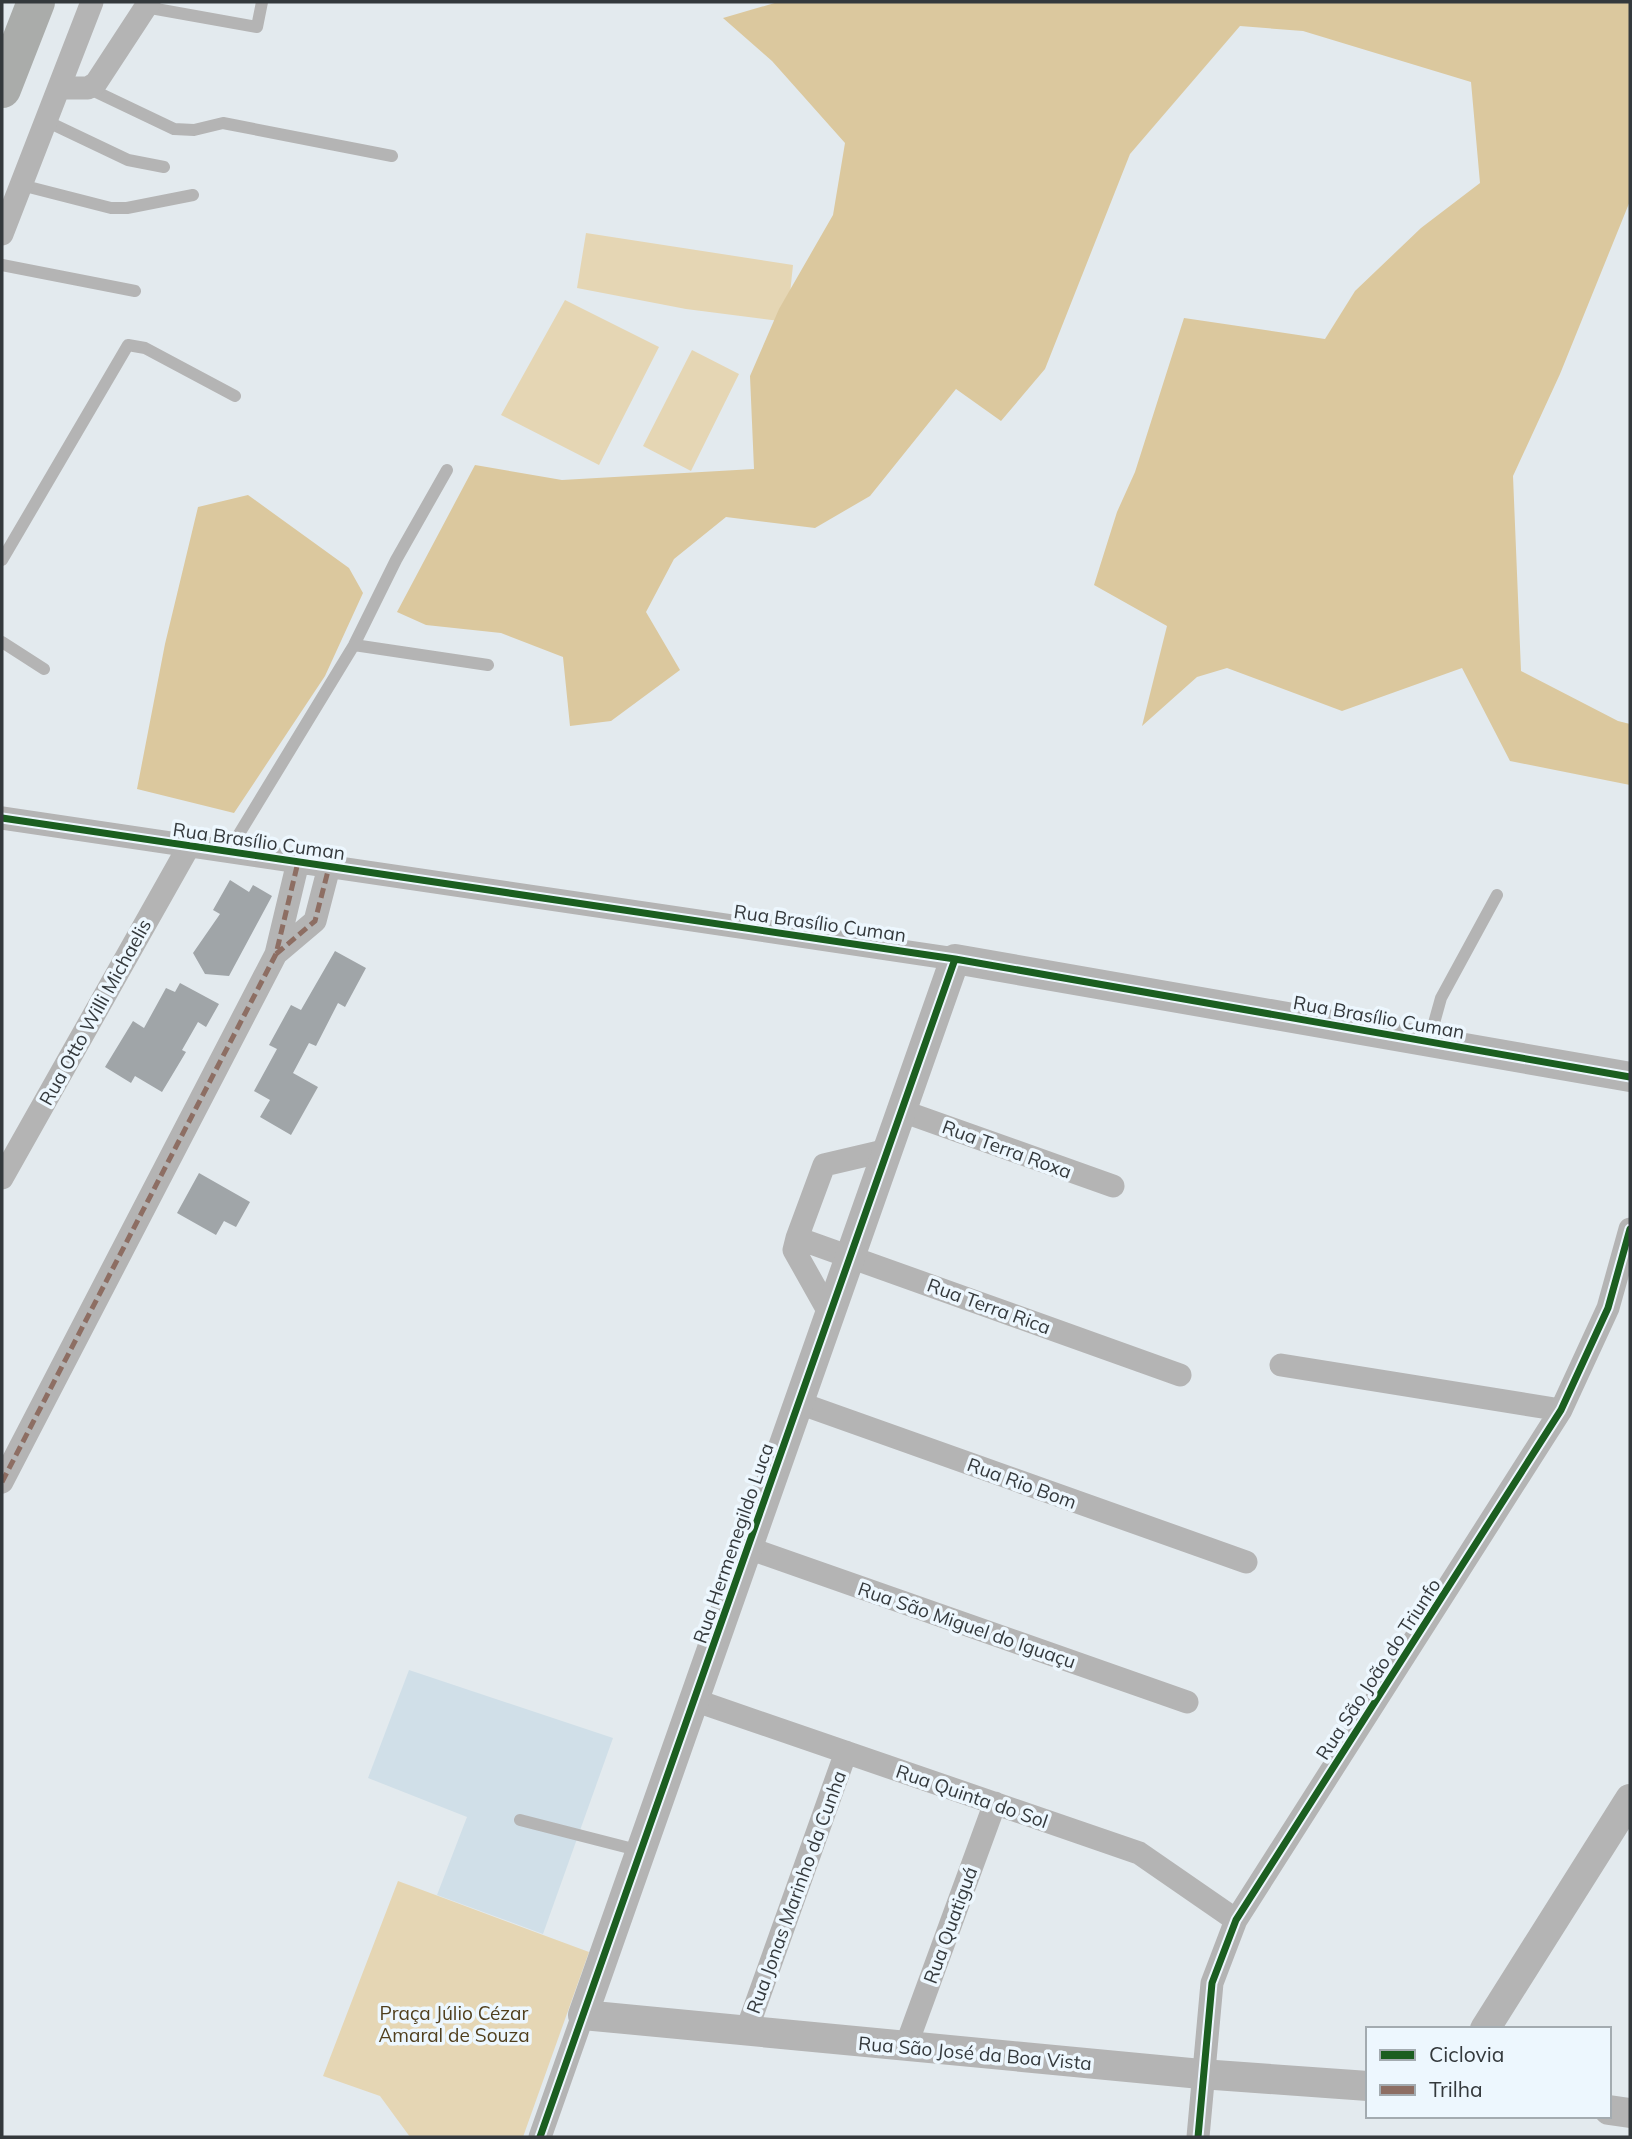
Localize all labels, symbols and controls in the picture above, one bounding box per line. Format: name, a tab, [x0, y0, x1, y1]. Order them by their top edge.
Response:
street label: Rua Brasílio Cuman	[171, 817, 347, 865]
street label: Rua Brasílio Cuman	[732, 899, 908, 947]
street label: Rua Otto Willi Michaelis	[34, 914, 156, 1110]
street label: Rua Brasílio Cuman	[1291, 990, 1467, 1044]
street label: Rua Terra Roxa	[939, 1114, 1075, 1184]
street label: Rua Terra Rica	[924, 1273, 1054, 1339]
street label: Rua Hermenegildo Luca	[687, 1440, 779, 1646]
street label: Rua Rio Bom	[964, 1452, 1080, 1514]
street label: Rua São João do Triunfo	[1310, 1574, 1446, 1764]
street label: Rua São Miguel do Iguaçu	[855, 1576, 1079, 1674]
street label: Rua Quinta do Sol	[893, 1759, 1051, 1833]
street label: Rua Jonas Marinho da Cunha	[741, 1767, 851, 2017]
street label: Rua Quatiguá	[918, 1863, 982, 1987]
park label: Praça Júlio Cézar Amaral de Souza	[378, 2001, 530, 2047]
legend	[1366, 2027, 1611, 2118]
street label: Rua São José da Boa Vista	[857, 2031, 1093, 2075]
text: Ciclovia	[1429, 2041, 1504, 2067]
text: Trilha	[1429, 2076, 1483, 2102]

